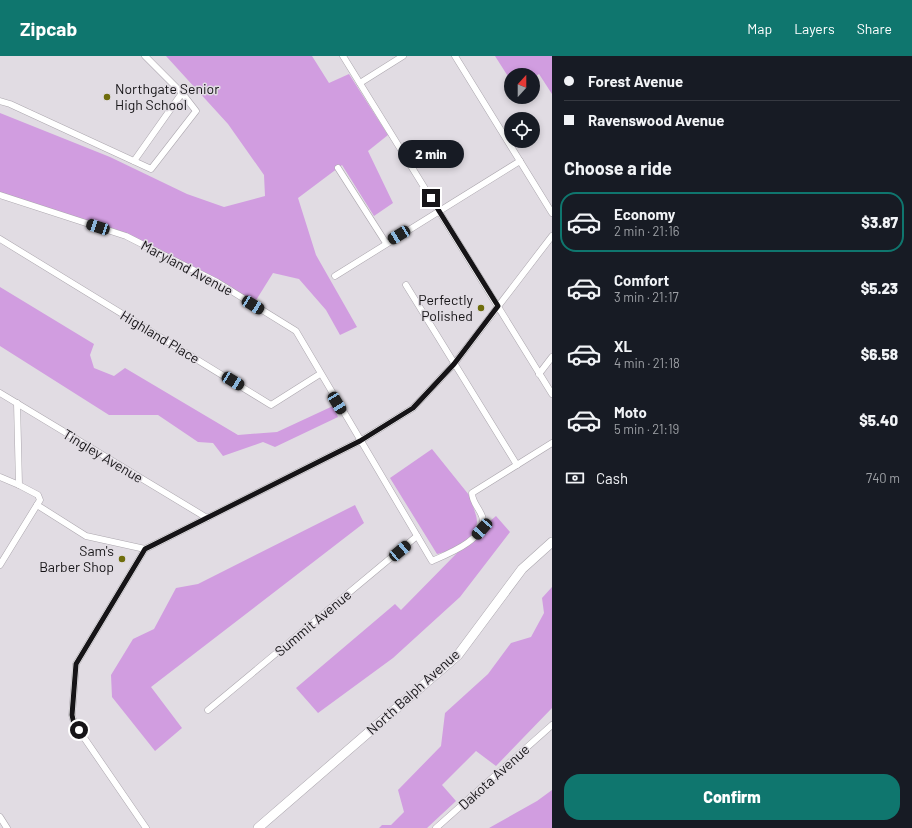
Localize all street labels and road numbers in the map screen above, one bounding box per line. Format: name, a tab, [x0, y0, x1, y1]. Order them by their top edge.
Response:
street label: Maryland Avenue	[138, 236, 236, 299]
street label: Highland Place	[118, 306, 203, 367]
street label: Tingley Avenue	[60, 425, 146, 486]
street label: Summit Avenue	[271, 586, 354, 660]
street label: North Balph Avenue	[363, 645, 463, 738]
street label: Dakota Avenue	[455, 740, 533, 813]

